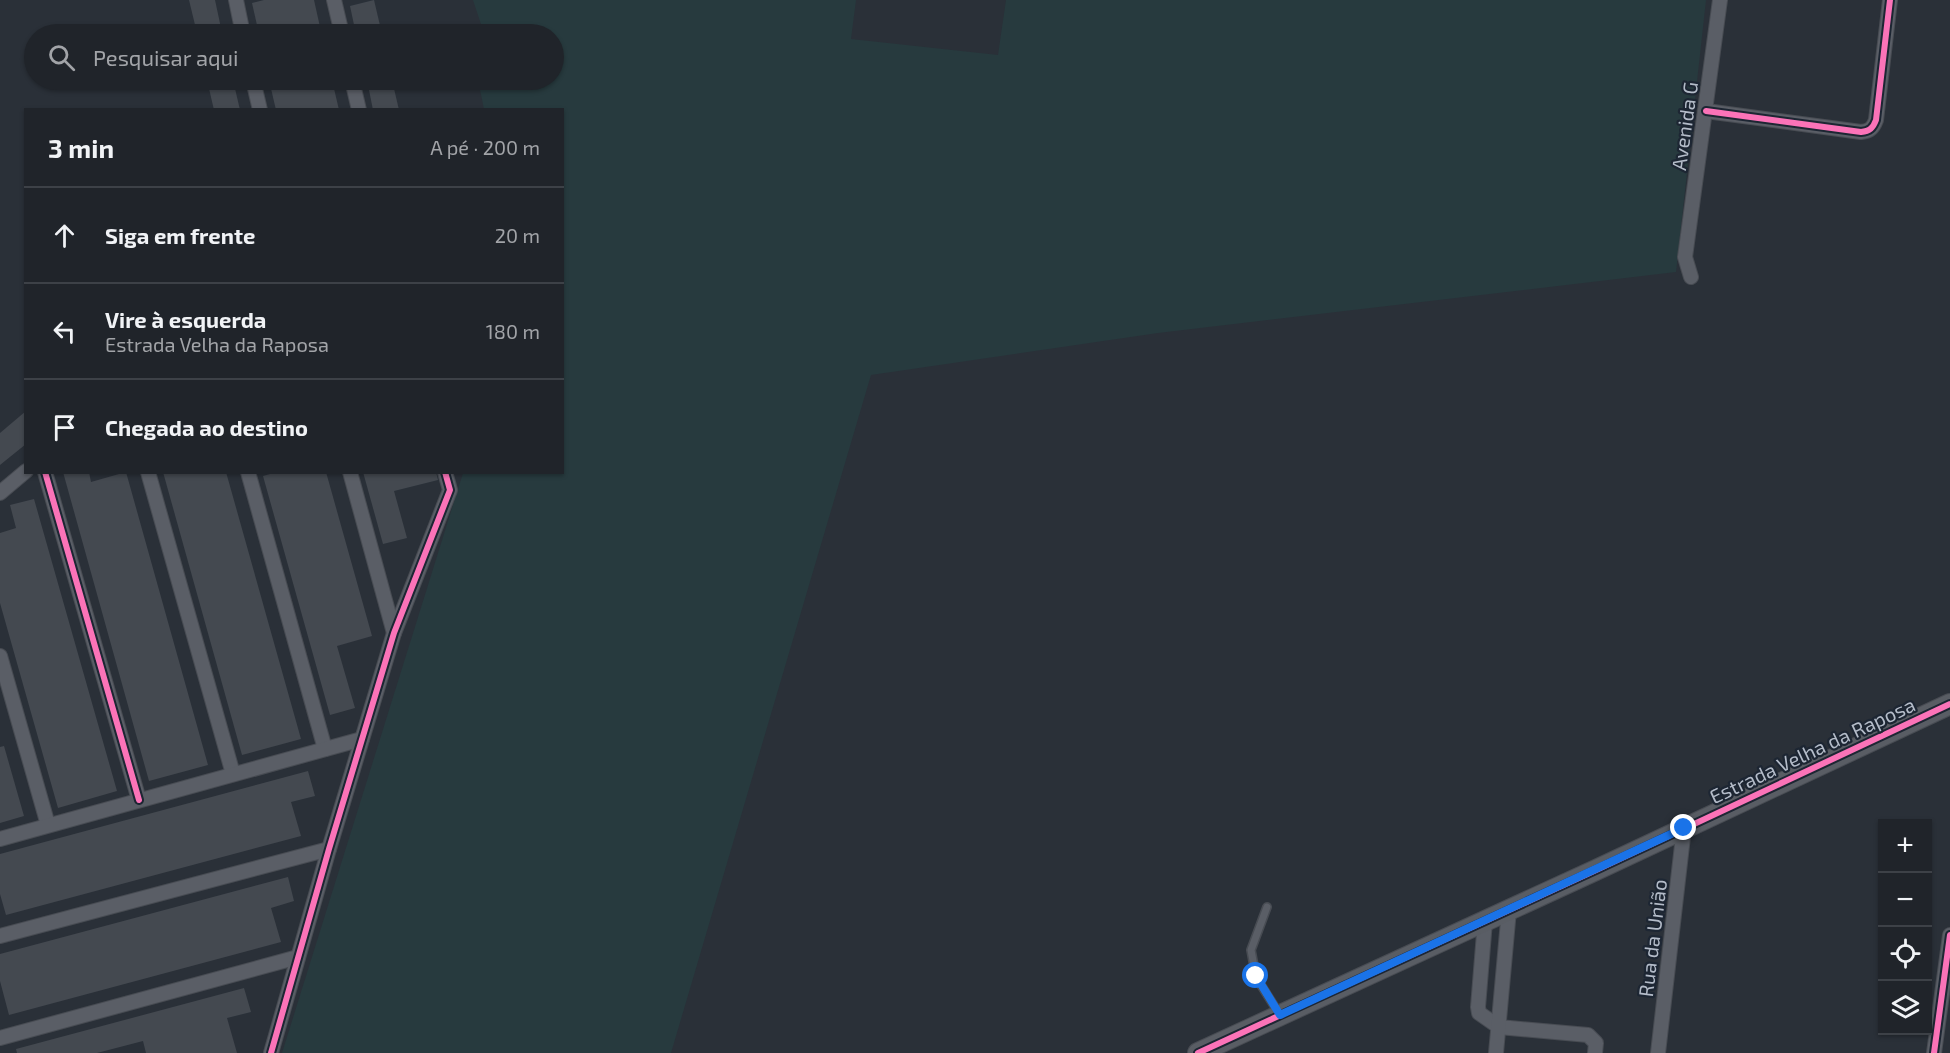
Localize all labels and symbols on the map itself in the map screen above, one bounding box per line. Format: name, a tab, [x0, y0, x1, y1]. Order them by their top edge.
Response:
street label: Avenida G	[1666, 80, 1702, 172]
street label: Estrada Velha da Raposa	[1705, 692, 1919, 808]
route end	[1670, 814, 1696, 840]
street label: Rua da União	[1633, 878, 1671, 998]
route start	[1242, 962, 1268, 988]

